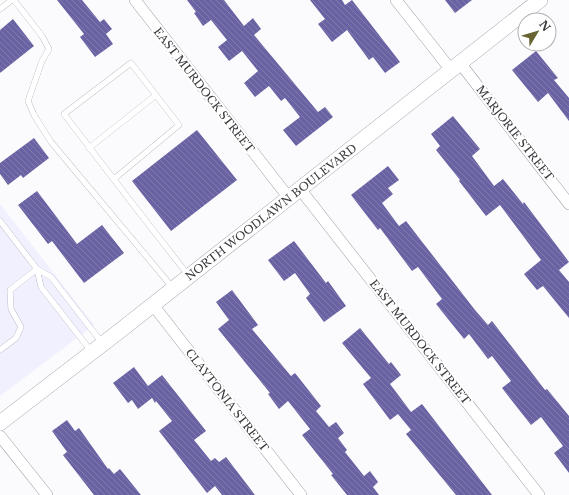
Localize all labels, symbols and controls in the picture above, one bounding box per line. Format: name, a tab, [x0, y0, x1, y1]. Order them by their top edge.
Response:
north arrow	[517, 12, 557, 52]
text: N	[536, 17, 554, 35]
street label: EAST MURDOCK STREET	[151, 25, 257, 156]
street label: MARJORIE STREET	[473, 82, 557, 184]
street label: NORTH WOODLAWN BOULEVARD	[183, 141, 360, 283]
street label: EAST MURDOCK STREET	[367, 277, 473, 408]
street label: CLAYTONIA STREET	[183, 346, 272, 454]

